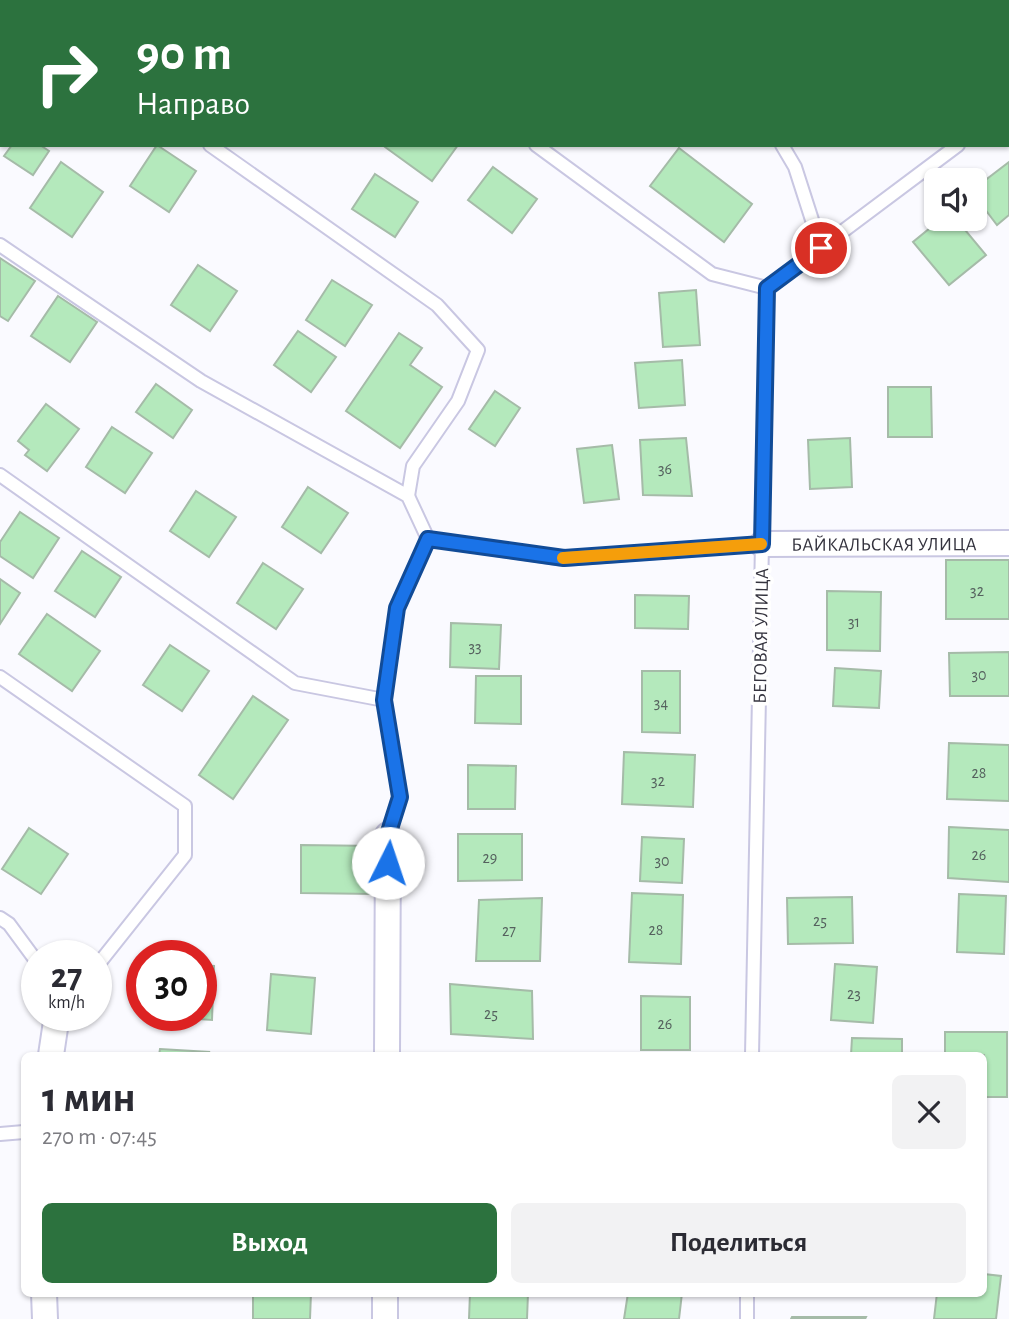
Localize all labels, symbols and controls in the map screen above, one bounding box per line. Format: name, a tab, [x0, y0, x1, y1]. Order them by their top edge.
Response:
icon: right	[21, 28, 112, 119]
text: 90 m	[136, 30, 232, 79]
text: Направо	[136, 88, 250, 120]
map controls	[924, 168, 987, 231]
button: sound	[924, 168, 987, 231]
pin	[791, 218, 851, 278]
icon: arrive	[802, 229, 840, 267]
house number: 36	[658, 461, 672, 477]
street label: БАЙКАЛЬСКАЯ УЛИЦА	[791, 535, 977, 555]
street label: БЕГОВАЯ УЛИЦА	[751, 568, 772, 704]
house number: 32	[970, 583, 984, 599]
house number: 31	[848, 614, 860, 630]
house number: 33	[468, 639, 482, 655]
house number: 30	[971, 667, 987, 683]
house number: 34	[654, 695, 668, 711]
house number: 28	[972, 765, 986, 781]
house number: 32	[651, 773, 665, 789]
position arrow	[351, 826, 425, 900]
house number: 26	[972, 847, 986, 863]
house number: 29	[483, 850, 497, 866]
house number: 30	[654, 853, 670, 869]
house number: 25	[813, 913, 827, 929]
house number: 28	[649, 922, 663, 938]
house number: 27	[502, 923, 516, 939]
speed limit sign: 30	[126, 940, 217, 1031]
text: 27	[51, 959, 82, 994]
house number: 23	[847, 986, 861, 1002]
text: km/h	[48, 994, 85, 1012]
house number: 25	[484, 1006, 498, 1022]
house number: 26	[658, 1016, 672, 1032]
button: close	[892, 1075, 966, 1149]
text: 1 мин	[42, 1077, 136, 1119]
text: 270 m · 07:45	[42, 1126, 157, 1149]
button: Выход	[42, 1203, 497, 1283]
button: Поделиться	[511, 1203, 966, 1283]

